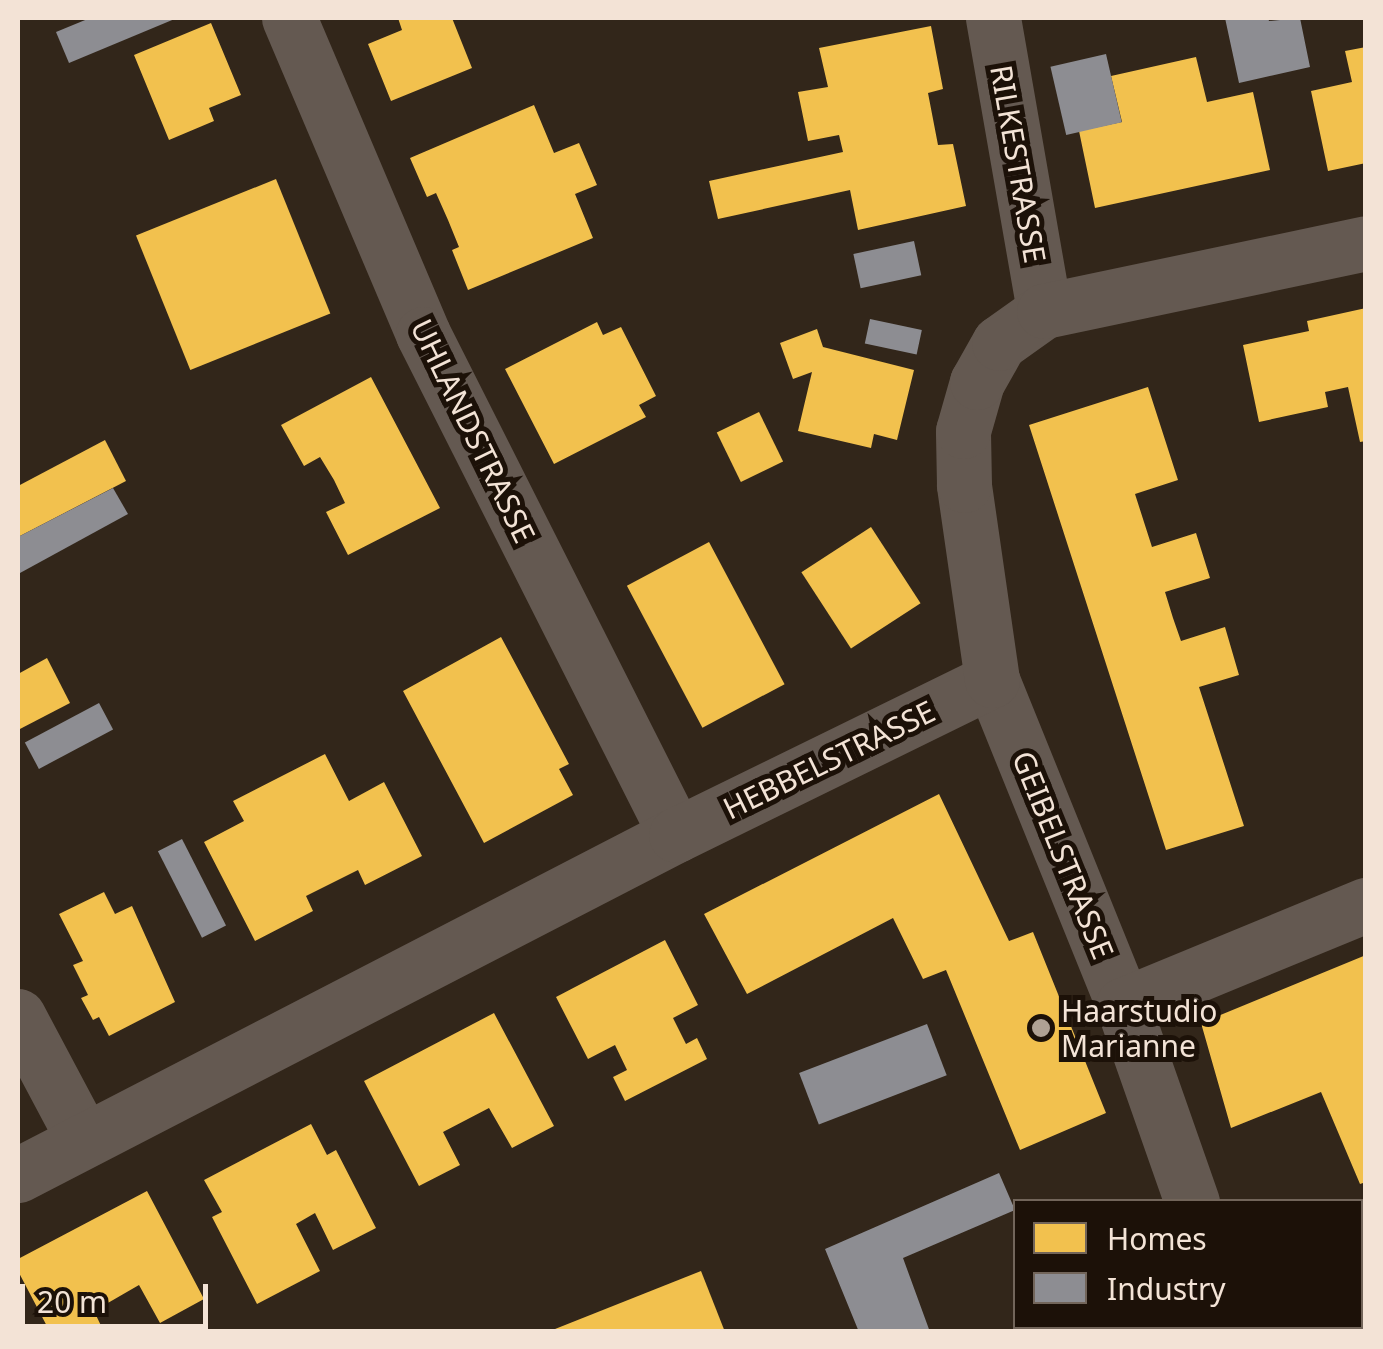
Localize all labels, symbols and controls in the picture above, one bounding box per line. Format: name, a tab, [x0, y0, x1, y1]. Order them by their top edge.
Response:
street label: RILKESTRASSE	[983, 62, 1053, 266]
street label: UHLANDSTRASSE	[403, 313, 543, 549]
street label: HEBBELSTRASSE	[717, 693, 941, 827]
street label: GEIBELSTRASSE	[1005, 746, 1121, 964]
place label: Haarstudio Marianne	[1061, 993, 1217, 1064]
marker: Haarstudio Marianne	[1030, 1017, 1052, 1039]
legend	[1013, 1199, 1363, 1329]
text: Homes	[1107, 1218, 1207, 1259]
scale bar	[25, 1264, 212, 1326]
text: Industry	[1107, 1268, 1226, 1309]
text: 20 m	[37, 1281, 107, 1322]

